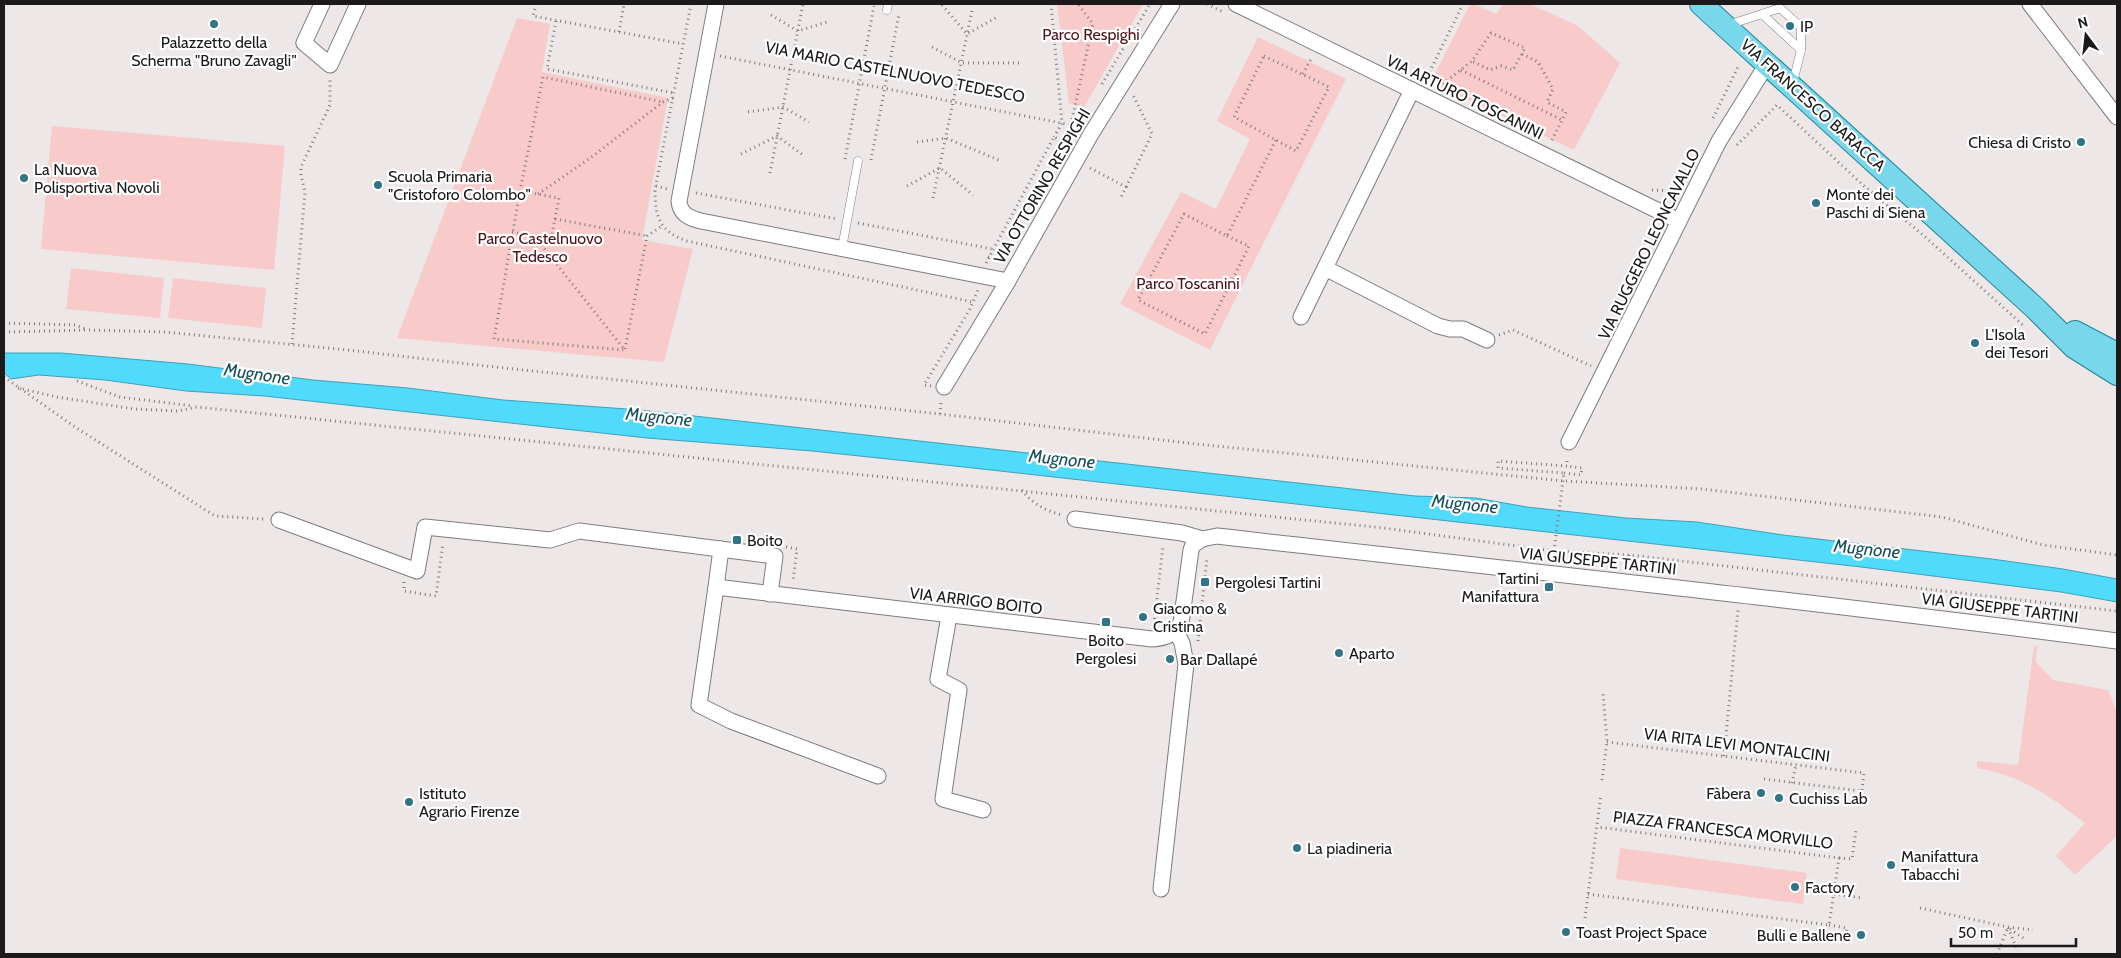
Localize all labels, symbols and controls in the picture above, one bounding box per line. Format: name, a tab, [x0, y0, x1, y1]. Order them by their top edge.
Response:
north arrow	[2061, 10, 2111, 60]
text: N	[2076, 12, 2090, 32]
place label: IP	[1800, 17, 1813, 36]
marker: Palazzetto della Scherma "Bruno Zavagli"	[208, 18, 220, 30]
marker: IP	[1784, 20, 1796, 32]
park label: Parco Respighi	[1042, 25, 1140, 44]
place label: Palazzetto della Scherma "Bruno Zavagli"	[131, 33, 297, 70]
street label: VIA FRANCESCO BARACCA	[1737, 35, 1889, 175]
street label: VIA MARIO CASTELNUOVO TEDESCO	[764, 37, 1026, 107]
street label: VIA ARTURO TOSCANINI	[1383, 51, 1547, 143]
street label: VIA OTTORINO RESPIGHI	[990, 105, 1094, 267]
place label: Chiesa di Cristo	[1968, 133, 2071, 152]
marker: Chiesa di Cristo	[2075, 136, 2087, 148]
street label: VIA RUGGERO LEONCAVALLO	[1594, 145, 1704, 343]
place label: La Nuova Polisportiva Novoli	[34, 160, 160, 197]
place label: Scuola Primaria "Cristoforo Colombo"	[388, 167, 531, 204]
marker: La Nuova Polisportiva Novoli	[18, 172, 30, 184]
marker: Scuola Primaria "Cristoforo Colombo"	[372, 179, 384, 191]
place label: Monte dei Paschi di Siena	[1826, 185, 1926, 222]
marker: Monte dei Paschi di Siena	[1810, 197, 1822, 209]
park label: Parco Castelnuovo Tedesco	[478, 229, 603, 266]
park label: Parco Toscanini	[1136, 274, 1240, 293]
place label: L'Isola dei Tesori	[1985, 325, 2048, 362]
marker: L'Isola dei Tesori	[1969, 337, 1981, 349]
water label: Mugnone	[222, 358, 291, 390]
water label: Mugnone	[624, 402, 693, 431]
water label: Mugnone	[1027, 444, 1096, 473]
water label: Mugnone	[1430, 489, 1499, 518]
place label: Boito	[747, 531, 783, 550]
marker: Boito	[731, 534, 743, 546]
water label: Mugnone	[1832, 534, 1901, 563]
street label: VIA GIUSEPPE TARTINI	[1519, 543, 1677, 579]
place label: Tartini Manifattura	[1462, 569, 1539, 606]
place label: Pergolesi Tartini	[1215, 573, 1321, 592]
marker: Pergolesi Tartini	[1199, 576, 1211, 588]
marker: Tartini Manifattura	[1543, 581, 1555, 593]
street label: VIA ARRIGO BOITO	[909, 583, 1043, 619]
street label: VIA GIUSEPPE TARTINI	[1921, 589, 2079, 627]
place label: Giacomo & Cristina	[1153, 599, 1227, 636]
marker: Giacomo & Cristina	[1137, 611, 1149, 623]
marker: Boito Pergolesi	[1100, 616, 1112, 628]
place label: Boito Pergolesi	[1076, 631, 1136, 668]
place label: Aparto	[1349, 644, 1395, 663]
marker: Aparto	[1333, 647, 1345, 659]
place label: Bar Dallapé	[1180, 650, 1257, 669]
marker: Bar Dallapé	[1164, 653, 1176, 665]
street label: VIA RITA LEVI MONTALCINI	[1643, 724, 1831, 766]
place label: Istituto Agrario Firenze	[419, 784, 519, 821]
place label: Fàbera	[1706, 784, 1751, 803]
marker: Fàbera	[1755, 787, 1767, 799]
place label: Cuchiss Lab	[1789, 789, 1868, 808]
marker: Cuchiss Lab	[1773, 792, 1785, 804]
marker: Istituto Agrario Firenze	[403, 796, 415, 808]
street label: PIAZZA FRANCESCA MORVILLO	[1612, 807, 1834, 853]
place label: La piadineria	[1307, 839, 1392, 858]
marker: La piadineria	[1291, 842, 1303, 854]
place label: Manifattura Tabacchi	[1901, 847, 1979, 884]
marker: Manifattura Tabacchi	[1885, 859, 1897, 871]
place label: Factory	[1805, 878, 1855, 897]
marker: Factory	[1789, 881, 1801, 893]
scale bar	[1951, 916, 2076, 948]
place label: Toast Project Space	[1576, 923, 1707, 942]
text: 50 m	[1958, 924, 1993, 942]
marker: Toast Project Space	[1560, 926, 1572, 938]
place label: Bulli e Ballene	[1757, 926, 1851, 945]
marker: Bulli e Ballene	[1855, 929, 1867, 941]

